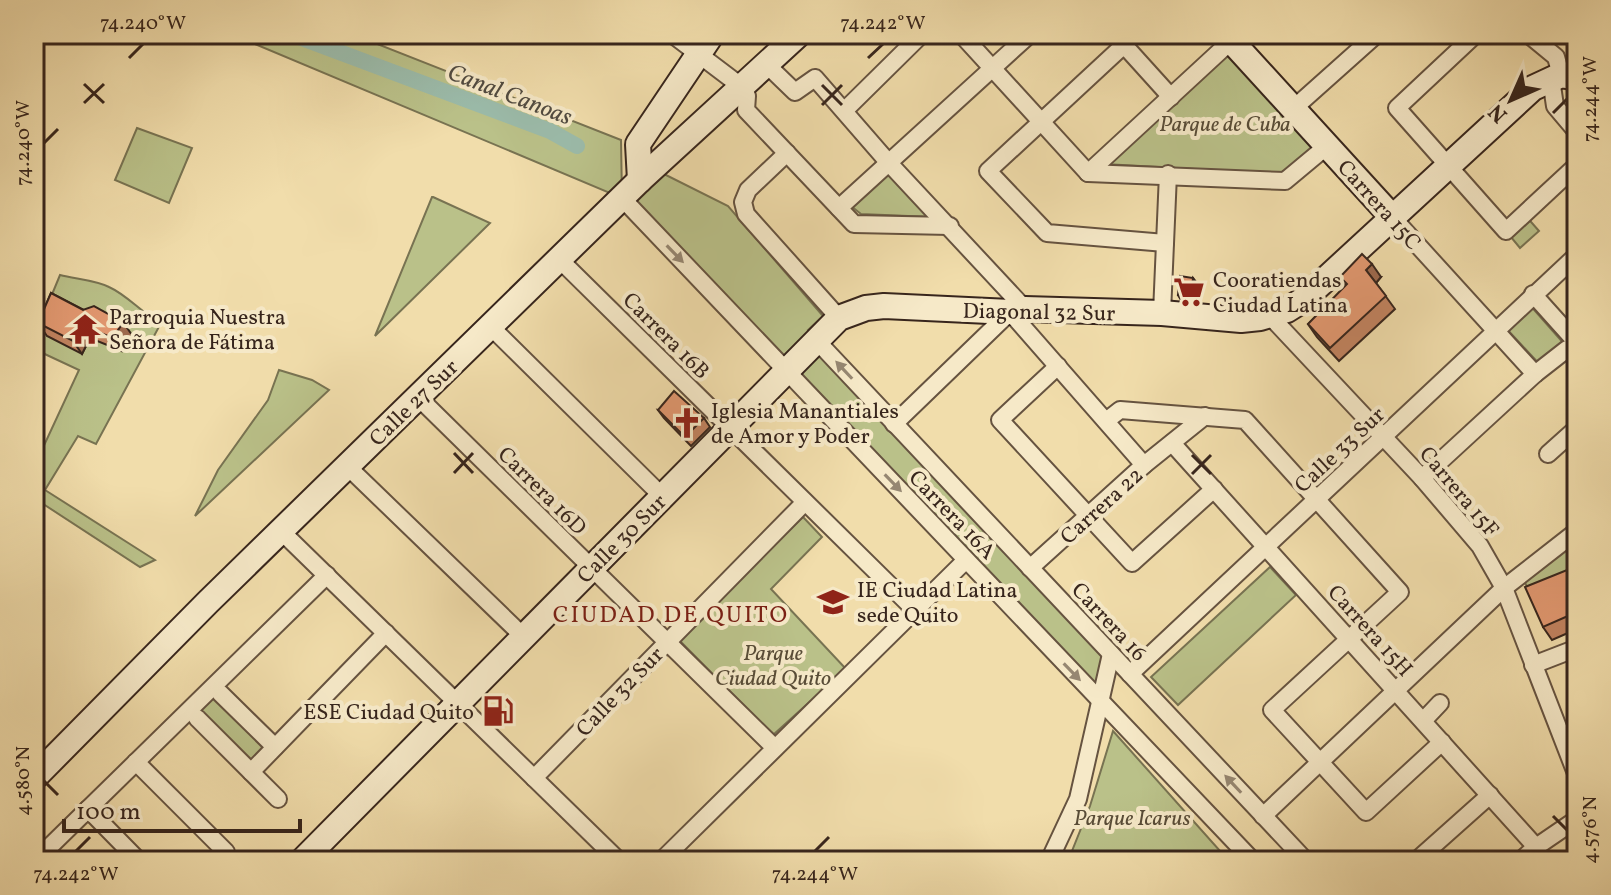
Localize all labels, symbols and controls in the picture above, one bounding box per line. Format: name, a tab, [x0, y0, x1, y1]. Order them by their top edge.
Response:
text: 74.240°W	[100, 10, 186, 38]
text: 74.242°W	[840, 10, 926, 38]
text: 74.244°W	[1577, 56, 1605, 142]
water label: Canal Canoas	[442, 57, 577, 135]
north arrow	[1471, 60, 1551, 140]
text: N	[1482, 96, 1515, 129]
text: 74.240°W	[10, 100, 38, 186]
park label: Parque de Cuba	[1159, 110, 1291, 141]
street label: Carrera 15C	[1329, 154, 1427, 258]
one-way arrow	[666, 244, 684, 263]
place label: Cooratiendas Ciudad Latina	[1213, 266, 1348, 322]
supermarket icon: Cooratiendas Ciudad Latina	[1172, 275, 1206, 309]
street label: Carrera 16B	[615, 286, 716, 387]
street label: Diagonal 32 Sur	[962, 297, 1116, 330]
place label: Parroquia Nuestra Señora de Fátima	[109, 303, 286, 359]
temple icon: Parroquia Nuestra Señora de Fátima	[68, 312, 102, 346]
street label: Calle 27 Sur	[363, 353, 466, 454]
one-way arrow	[835, 361, 853, 380]
place label: Iglesia Manantiales de Amor y Poder	[711, 397, 899, 453]
street label: Calle 33 Sur	[1288, 401, 1393, 501]
church icon: Iglesia Manantiales de Amor y Poder	[670, 406, 704, 440]
street label: Carrera 16D	[490, 440, 593, 543]
street label: Carrera 15F	[1411, 440, 1505, 545]
street label: Carrera 22	[1054, 461, 1151, 553]
street label: Carrera 16A	[900, 464, 1002, 567]
one-way arrow	[884, 473, 902, 492]
street label: Calle 30 Sur	[571, 488, 675, 592]
place label: IE Ciudad Latina sede Quito	[857, 576, 1017, 632]
street label: Carrera 16	[1063, 576, 1153, 669]
street label: Carrera 15H	[1319, 579, 1419, 685]
school or university icon: IE Ciudad Latina sede Quito	[816, 585, 850, 619]
district label: CIUDAD DE QUITO	[553, 599, 789, 633]
park label: Parque Ciudad Quito	[715, 639, 831, 695]
street label: Calle 32 Sur	[570, 641, 672, 745]
one-way arrow	[1063, 662, 1081, 681]
fuel station icon: ESE Ciudad Quito	[481, 694, 515, 728]
place label: ESE Ciudad Quito	[303, 698, 474, 729]
text: 4.580°N	[10, 746, 38, 816]
one-way arrow	[1225, 775, 1243, 794]
scale bar	[64, 783, 300, 833]
text: 100 m	[76, 796, 141, 830]
text: 4.576°N	[1577, 796, 1605, 864]
park label: Parque Icarus	[1073, 804, 1191, 835]
text: 74.242°W	[33, 861, 119, 889]
text: 74.244°W	[772, 861, 858, 889]

